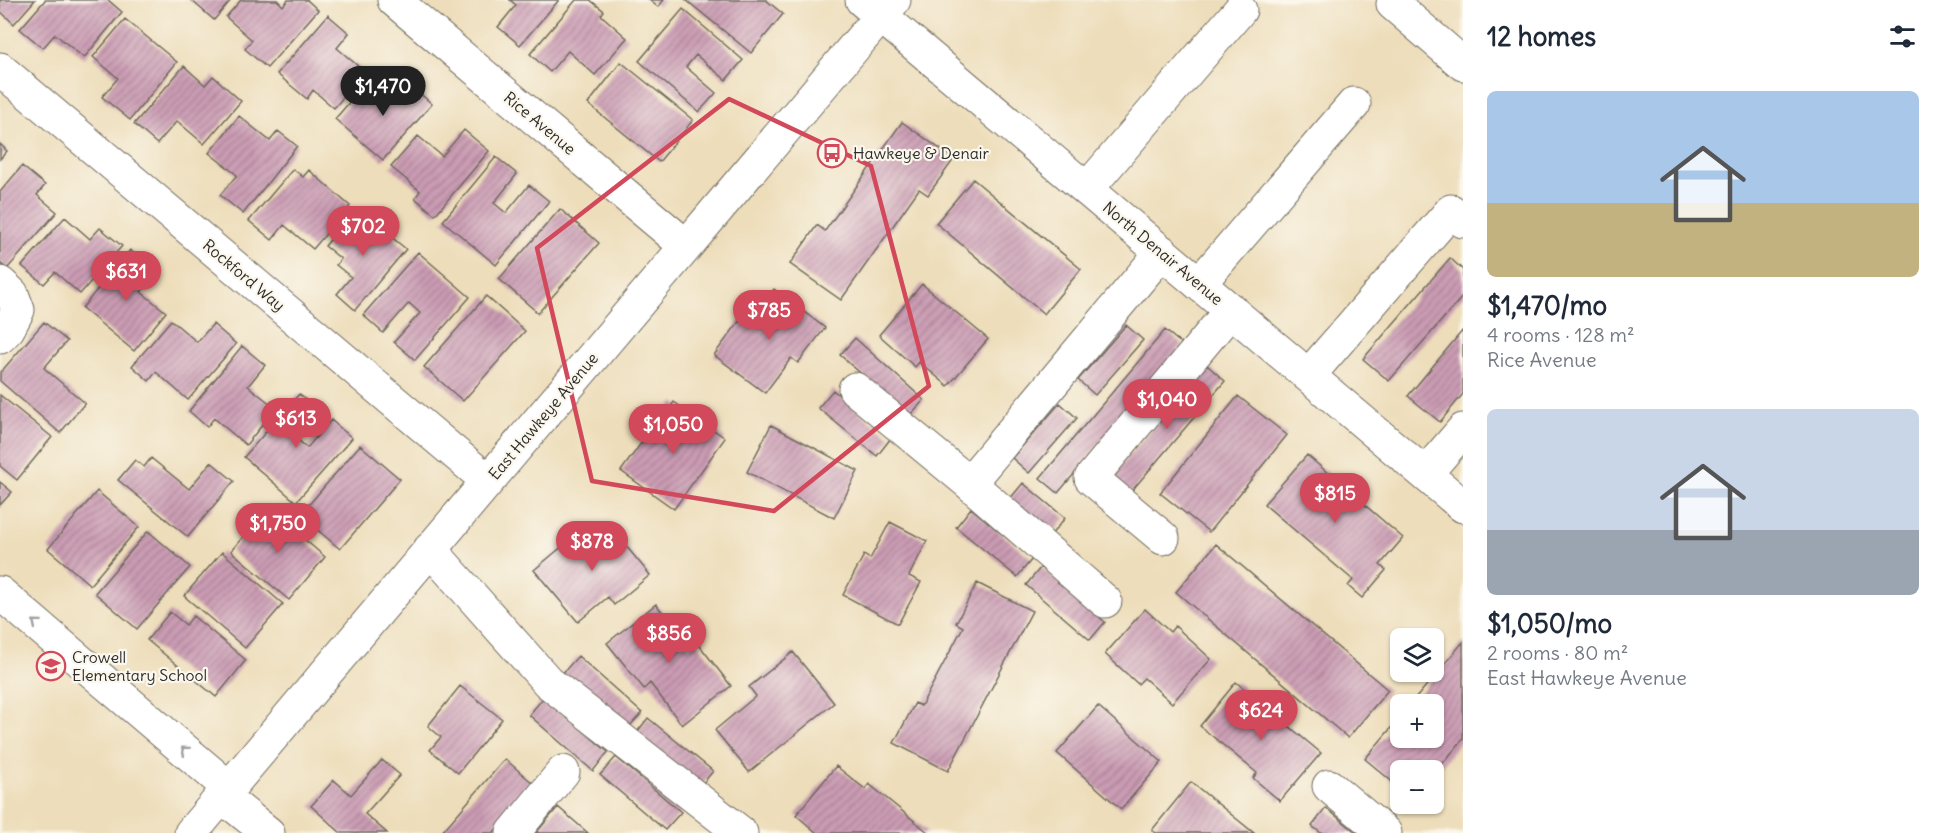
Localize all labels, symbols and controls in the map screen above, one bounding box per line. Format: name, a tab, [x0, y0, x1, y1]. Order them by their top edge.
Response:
text: 12 homes	[1487, 20, 1596, 53]
icon: filters	[1886, 20, 1919, 53]
pin: $1,470	[334, 66, 432, 117]
text: $1,470	[355, 73, 411, 98]
street label: Rice Avenue	[500, 87, 580, 159]
icon: home	[1649, 130, 1757, 238]
bus stop icon: Hawkeye & Denair	[816, 137, 848, 169]
place label: Hawkeye & Denair	[853, 143, 989, 163]
street label: North Denair Avenue	[1099, 197, 1227, 309]
pin: $702	[327, 206, 399, 257]
text: $702	[341, 213, 386, 238]
street label: Rockford Way	[199, 235, 289, 315]
pin: $631	[90, 251, 162, 302]
text: $631	[105, 258, 147, 283]
text: $1,470/mo	[1487, 289, 1607, 322]
pin: $785	[733, 290, 805, 341]
text: $785	[747, 297, 791, 322]
text: 4 rooms · 128 m²	[1487, 322, 1635, 347]
text: Rice Avenue	[1487, 347, 1597, 372]
street label: East Hawkeye Avenue	[484, 348, 602, 484]
pin: $1,040	[1118, 379, 1216, 430]
text: $1,040	[1137, 386, 1197, 411]
pin: $613	[260, 398, 332, 449]
pin: $1,050	[624, 404, 722, 455]
text: $613	[275, 405, 317, 430]
text: $1,050	[643, 411, 703, 436]
icon: home	[1649, 448, 1757, 556]
pin: $815	[1299, 473, 1371, 524]
text: $815	[1314, 480, 1356, 505]
pin: $1,750	[229, 503, 327, 554]
text: $1,750	[249, 510, 307, 535]
pin: $878	[556, 521, 628, 572]
text: $878	[570, 528, 614, 553]
text: $1,050/mo	[1487, 607, 1612, 640]
pin: $856	[633, 613, 705, 664]
one-way arrow	[32, 619, 43, 630]
text: $856	[646, 620, 692, 645]
map controls	[1390, 628, 1444, 814]
button: layers	[1390, 628, 1444, 682]
text: 2 rooms · 80 m²	[1487, 640, 1628, 665]
place label: Crowell Elementary School	[72, 647, 207, 685]
school or university icon: Crowell Elementary School	[35, 650, 67, 682]
text: East Hawkeye Avenue	[1487, 665, 1687, 690]
pin: $624	[1225, 690, 1297, 741]
button: +	[1390, 694, 1444, 748]
text: $624	[1239, 697, 1283, 722]
one-way arrow	[181, 746, 192, 757]
button: −	[1390, 760, 1444, 814]

